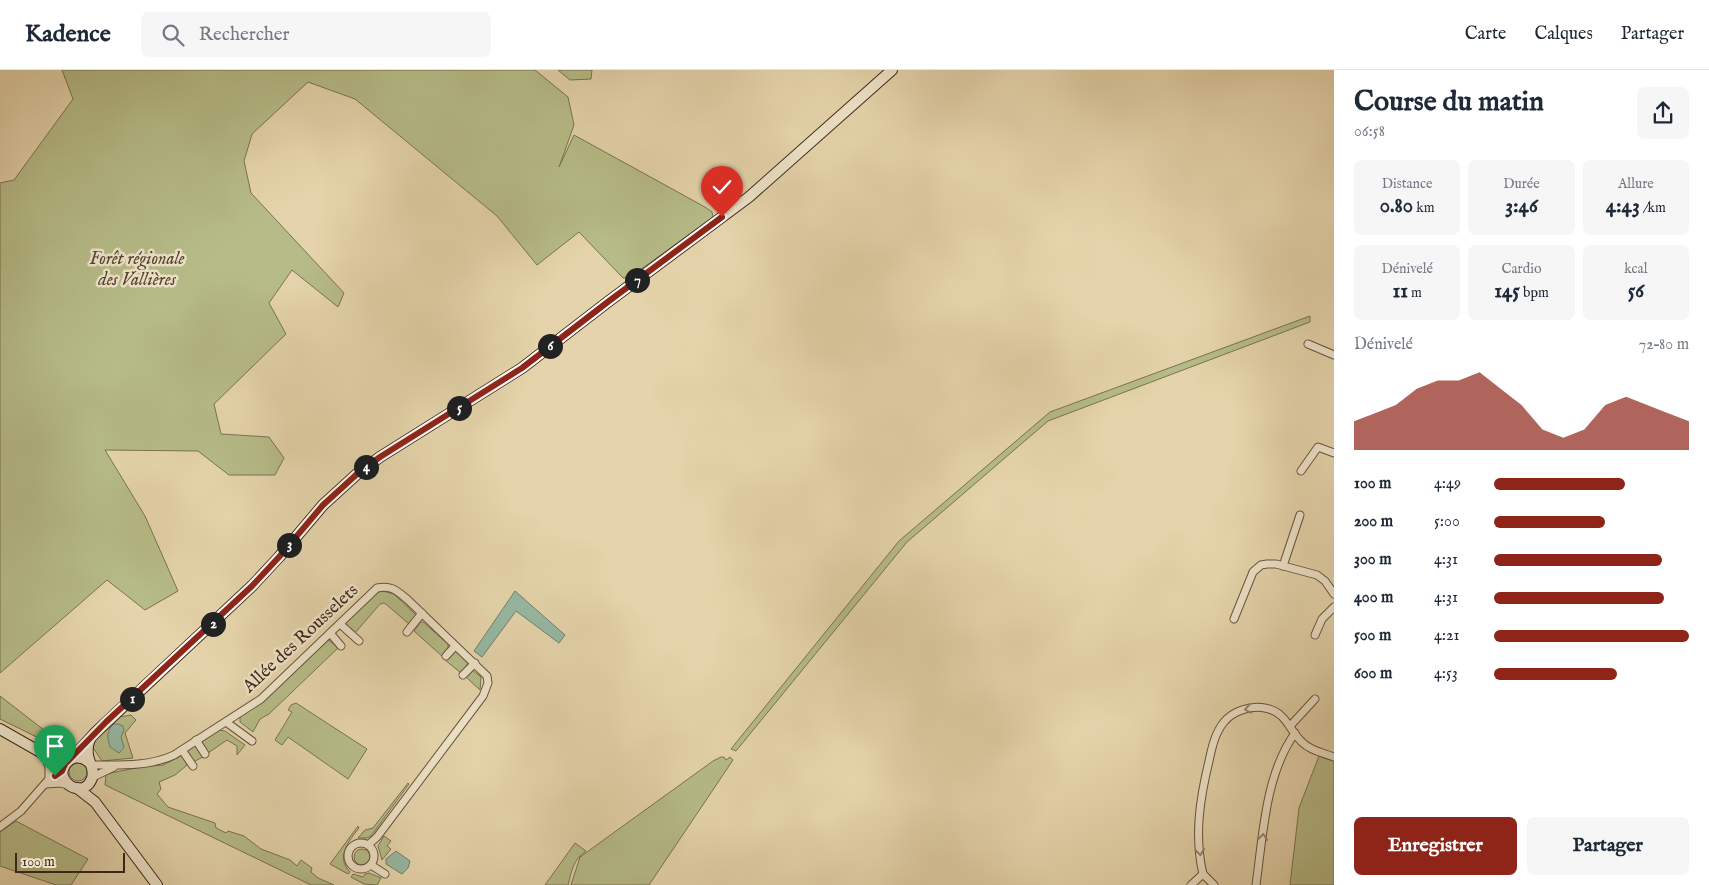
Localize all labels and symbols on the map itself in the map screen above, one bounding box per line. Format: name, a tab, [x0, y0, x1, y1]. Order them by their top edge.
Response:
pin	[701, 166, 743, 217]
park label: Forêt régionale des Vallières	[89, 248, 185, 292]
pin: 7	[624, 268, 650, 292]
pin: 6	[538, 334, 562, 358]
pin: 5	[446, 396, 472, 420]
pin: 4	[354, 454, 378, 480]
pin: 3	[276, 532, 302, 558]
street label: Allée des Rousselets	[238, 580, 364, 699]
pin: 2	[200, 612, 226, 636]
pin: 1	[120, 686, 144, 712]
one-way arrow	[1244, 703, 1252, 714]
pin	[34, 725, 76, 776]
one-way arrow	[1257, 832, 1267, 841]
one-way arrow	[1194, 848, 1205, 856]
scale bar	[15, 850, 125, 873]

